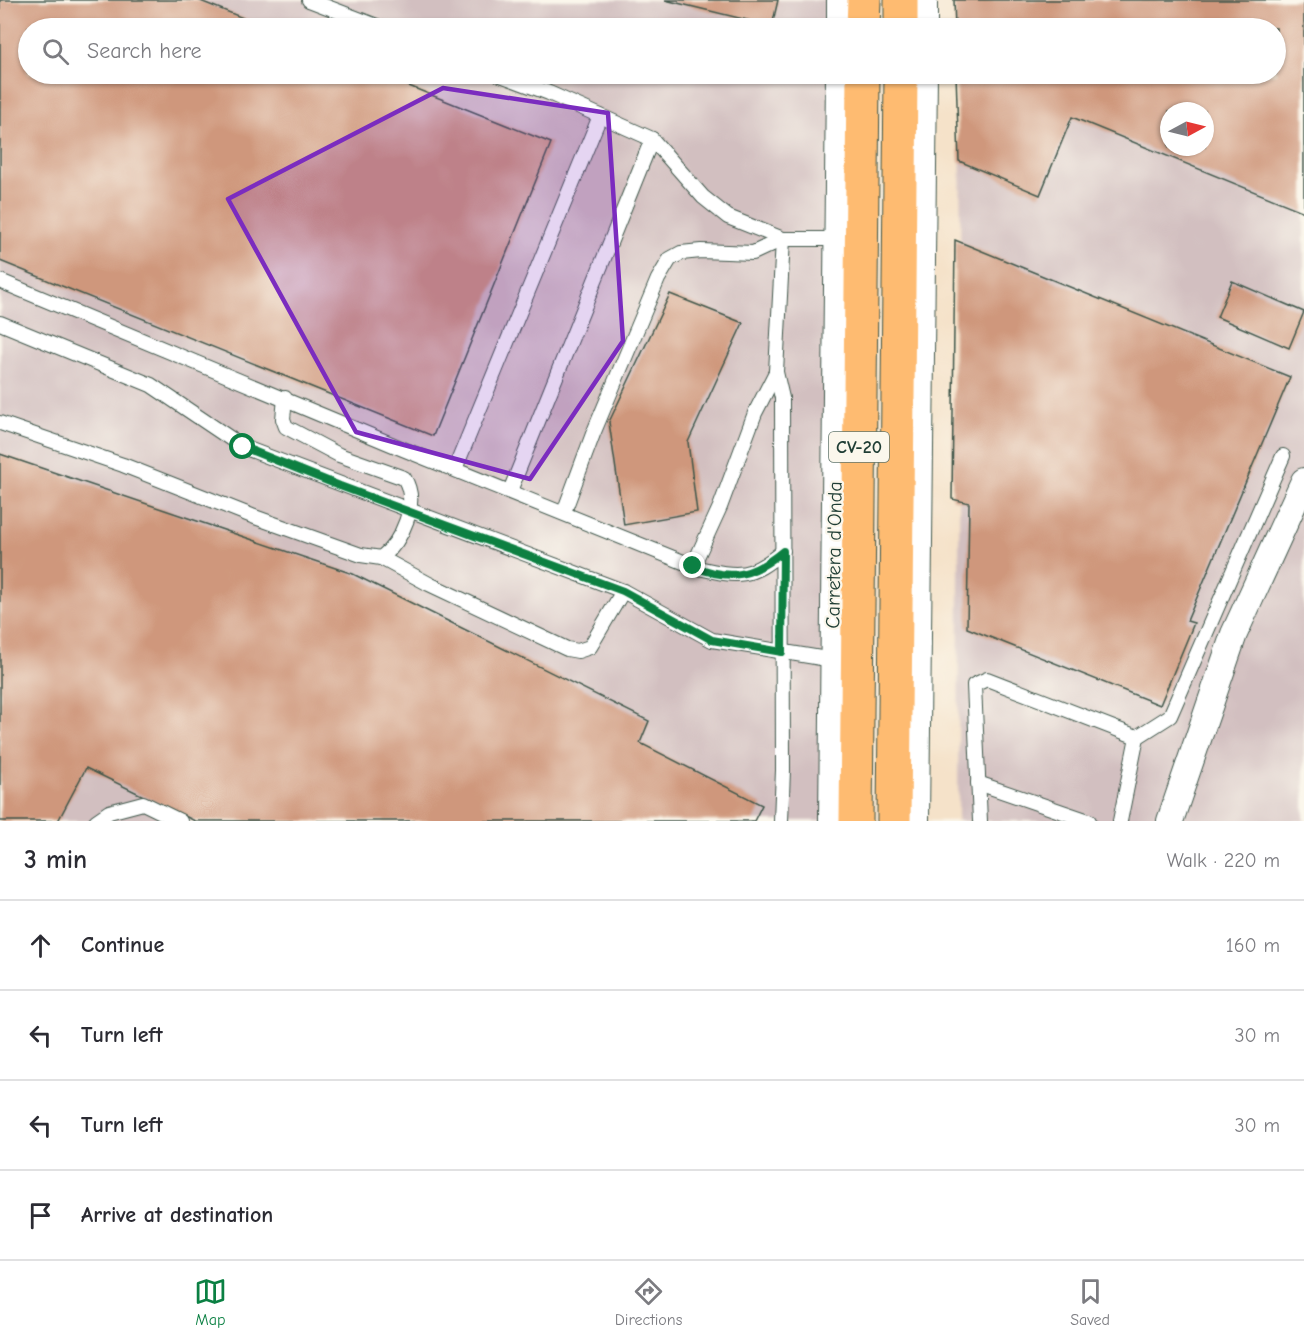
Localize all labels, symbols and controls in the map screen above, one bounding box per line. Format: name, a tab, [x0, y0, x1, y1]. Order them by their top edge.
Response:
search box	[18, 18, 1286, 84]
icon: search	[39, 35, 72, 68]
text: Search here	[87, 38, 202, 64]
north arrow	[1160, 102, 1214, 156]
road number: CV-20	[829, 432, 889, 462]
route start	[229, 433, 255, 459]
street label: Carretera d'Onda	[821, 481, 847, 629]
route end	[679, 552, 705, 578]
text: 3 min	[24, 845, 87, 875]
text: Walk · 220 m	[1166, 849, 1280, 872]
icon: ahead	[24, 929, 57, 962]
text: Continue	[81, 932, 164, 958]
text: 160 m	[1226, 934, 1280, 957]
icon: left	[24, 1019, 57, 1052]
text: Turn left	[81, 1022, 163, 1048]
text: 30 m	[1234, 1024, 1280, 1047]
icon: left	[24, 1109, 57, 1142]
text: Turn left	[81, 1112, 163, 1138]
text: 30 m	[1234, 1114, 1280, 1137]
icon: arrive	[24, 1199, 57, 1232]
text: Arrive at destination	[81, 1202, 273, 1228]
tab: Map	[194, 1275, 227, 1329]
tab: Directions	[615, 1275, 682, 1329]
tab: Saved	[1070, 1275, 1110, 1329]

